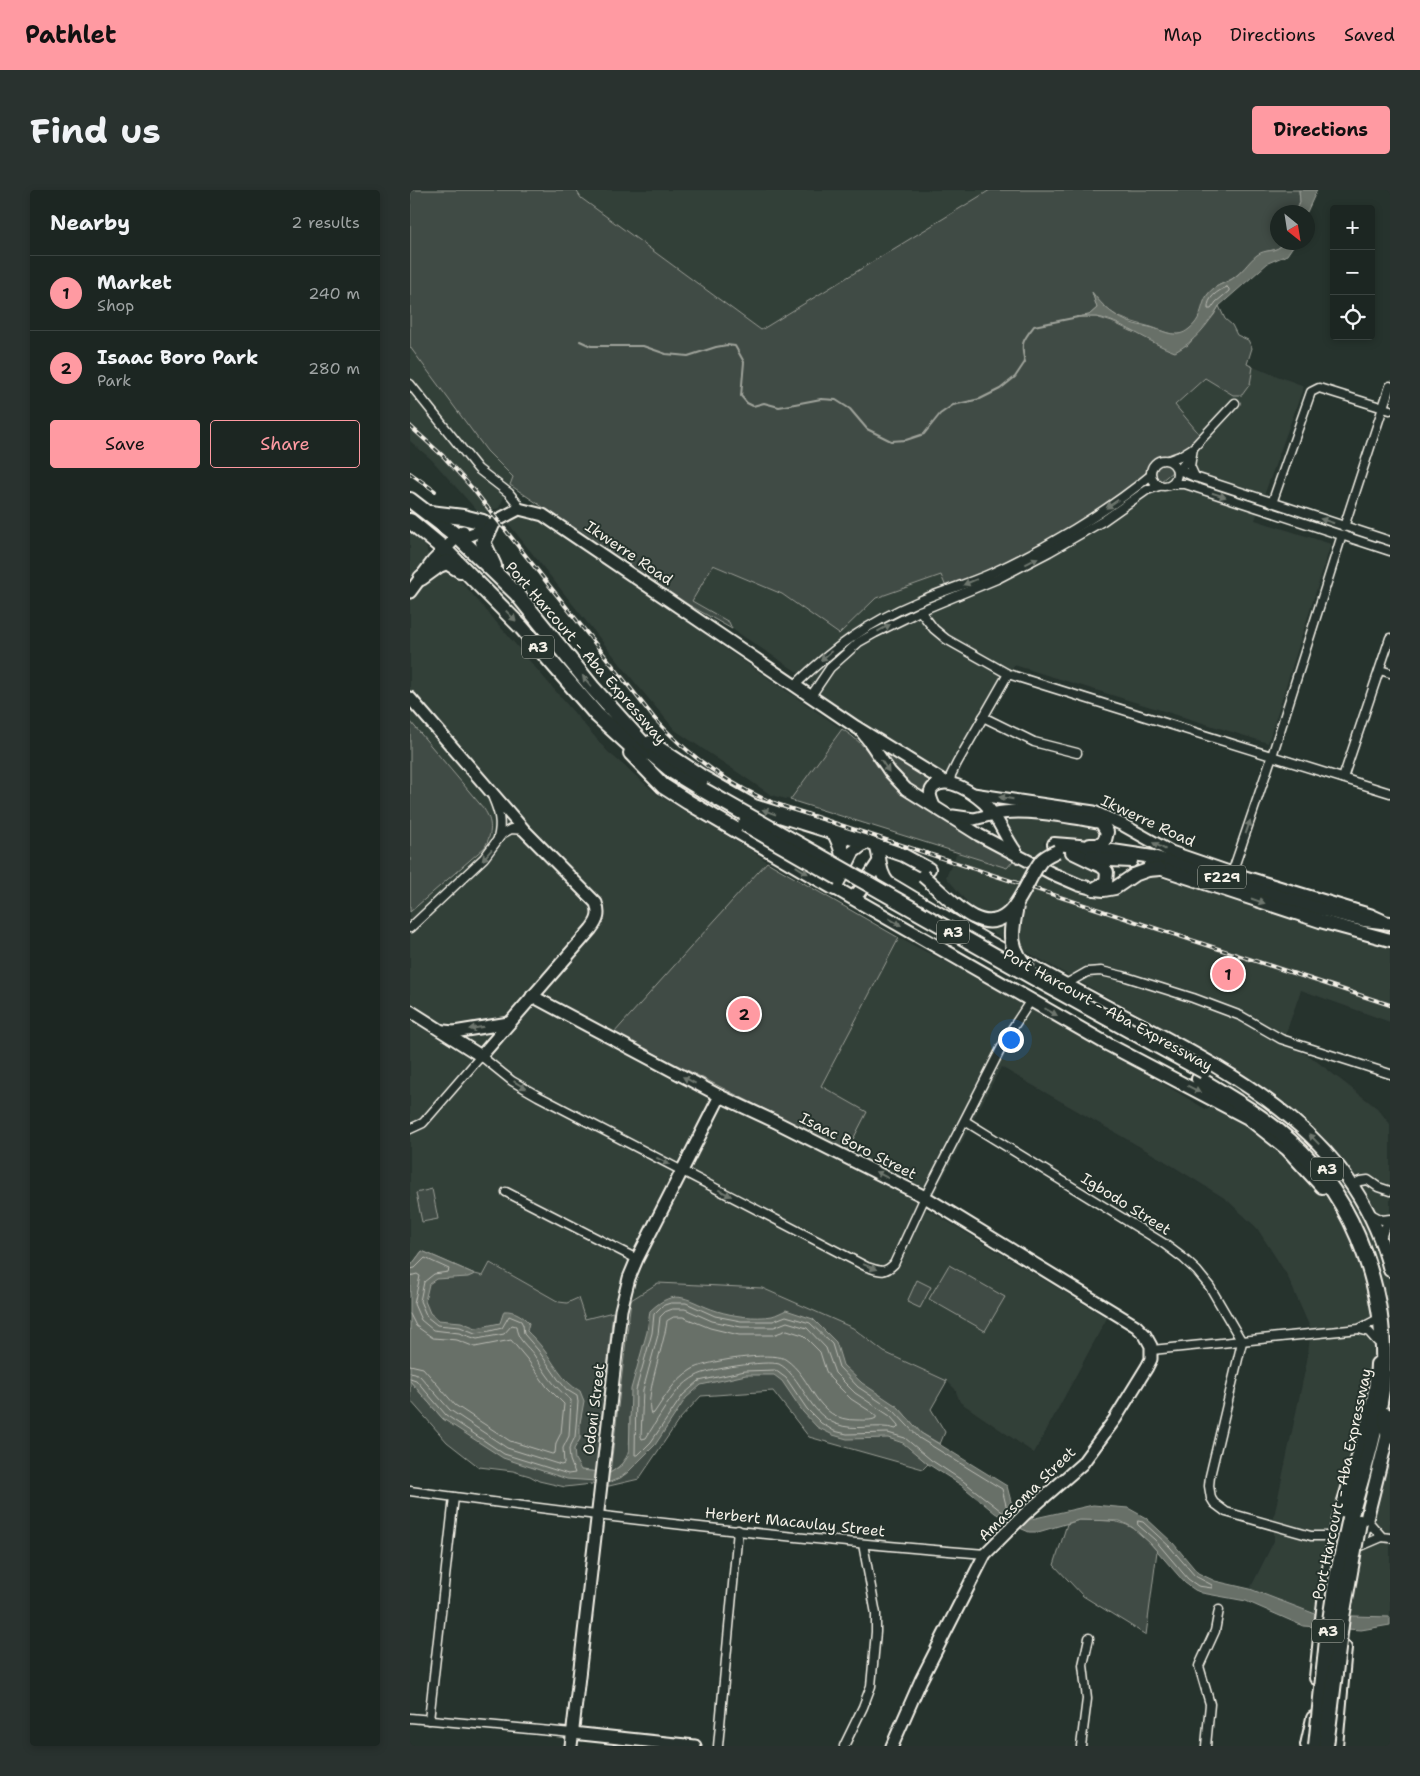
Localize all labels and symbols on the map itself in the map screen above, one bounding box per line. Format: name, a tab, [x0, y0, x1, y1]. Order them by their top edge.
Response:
north arrow	[1270, 205, 1315, 250]
one-way arrow	[1212, 492, 1227, 499]
one-way arrow	[1105, 499, 1119, 509]
street label: Ikwerre Road	[581, 516, 677, 590]
one-way arrow	[1319, 517, 1334, 525]
street label: Port Harcourt - Aba Expressway	[501, 557, 671, 749]
one-way arrow	[1025, 557, 1039, 565]
one-way arrow	[962, 579, 977, 587]
one-way arrow	[504, 610, 516, 622]
one-way arrow	[877, 623, 891, 632]
road number: A3	[522, 636, 554, 658]
one-way arrow	[820, 651, 833, 662]
one-way arrow	[581, 674, 592, 687]
one-way arrow	[881, 759, 890, 772]
street label: Ikwerre Road	[1098, 790, 1199, 852]
one-way arrow	[998, 794, 1014, 802]
one-way arrow	[761, 808, 776, 816]
one-way arrow	[1245, 819, 1252, 834]
one-way arrow	[1152, 842, 1166, 850]
one-way arrow	[481, 848, 492, 861]
one-way arrow	[795, 865, 808, 874]
road number: F229	[1198, 866, 1246, 889]
one-way arrow	[1251, 897, 1266, 905]
one-way arrow	[888, 918, 902, 926]
road number: A3	[937, 920, 969, 944]
street label: Port Harcourt - Aba Expressway	[1000, 944, 1216, 1076]
pin: 1	[1212, 955, 1244, 993]
pin: 2	[728, 995, 760, 1033]
one-way arrow	[1045, 1007, 1058, 1016]
one-way arrow	[468, 1025, 484, 1033]
your location	[998, 1027, 1024, 1053]
one-way arrow	[682, 1076, 696, 1084]
one-way arrow	[512, 1081, 527, 1089]
one-way arrow	[1187, 1085, 1201, 1093]
street label: Isaac Boro Street	[796, 1108, 920, 1184]
one-way arrow	[1308, 1133, 1320, 1145]
one-way arrow	[656, 1157, 670, 1165]
road number: A3	[1311, 1158, 1343, 1181]
street label: Igbodo Street	[1077, 1168, 1175, 1240]
one-way arrow	[875, 1171, 889, 1179]
one-way arrow	[718, 1189, 732, 1197]
one-way arrow	[862, 1264, 877, 1272]
street label: Odoni Street	[578, 1362, 610, 1456]
street label: Port Harcourt - Aba Expressway	[1308, 1366, 1376, 1602]
street label: Amassoma Street	[974, 1442, 1080, 1546]
street label: Herbert Macaulay Street	[704, 1503, 886, 1541]
road number: A3	[1312, 1620, 1344, 1642]

